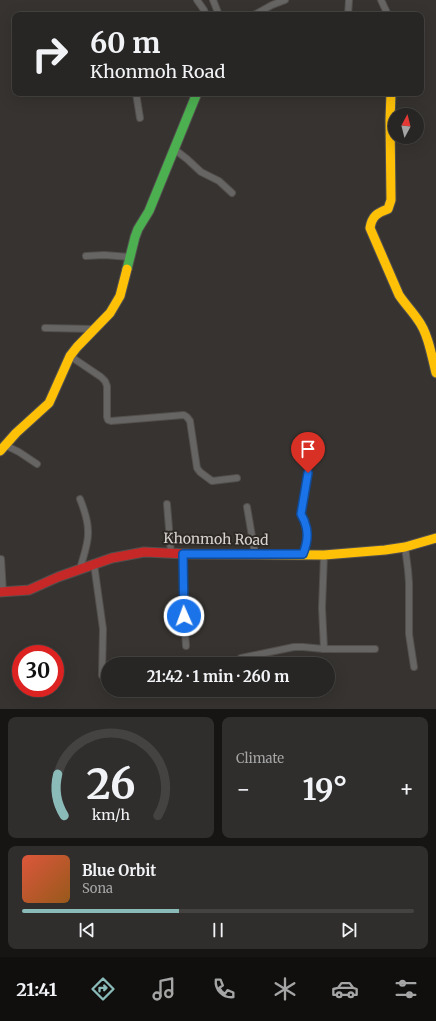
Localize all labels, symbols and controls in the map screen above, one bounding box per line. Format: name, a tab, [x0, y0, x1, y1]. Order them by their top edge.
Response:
text: 60 m	[90, 25, 160, 61]
icon: right	[24, 28, 76, 80]
text: Khonmoh Road	[90, 60, 225, 83]
north arrow	[388, 108, 424, 144]
map controls	[388, 108, 424, 144]
pin	[291, 432, 325, 473]
icon: arrive	[297, 438, 319, 460]
street label: Khonmoh Road	[163, 529, 269, 549]
position arrow	[163, 595, 205, 637]
speed limit sign: 30	[12, 645, 64, 697]
text: 21:42 · 1 min · 260 m	[147, 667, 289, 686]
text: Climate	[236, 750, 284, 767]
text: 26	[86, 757, 136, 809]
text: 19°	[303, 770, 348, 808]
text: −	[236, 775, 251, 803]
text: +	[399, 775, 414, 803]
text: km/h	[92, 805, 130, 823]
text: Blue Orbit	[82, 861, 156, 880]
text: Sona	[82, 880, 113, 897]
icon: previous	[76, 919, 98, 941]
icon: pause	[207, 919, 229, 941]
icon: next	[338, 919, 360, 941]
icon: directions	[89, 975, 117, 1003]
icon: music	[150, 975, 178, 1003]
icon: phone	[210, 975, 238, 1003]
icon: climate	[271, 975, 299, 1003]
icon: car	[331, 975, 359, 1003]
icon: filters	[392, 975, 420, 1003]
text: 21:41	[16, 978, 57, 1001]

